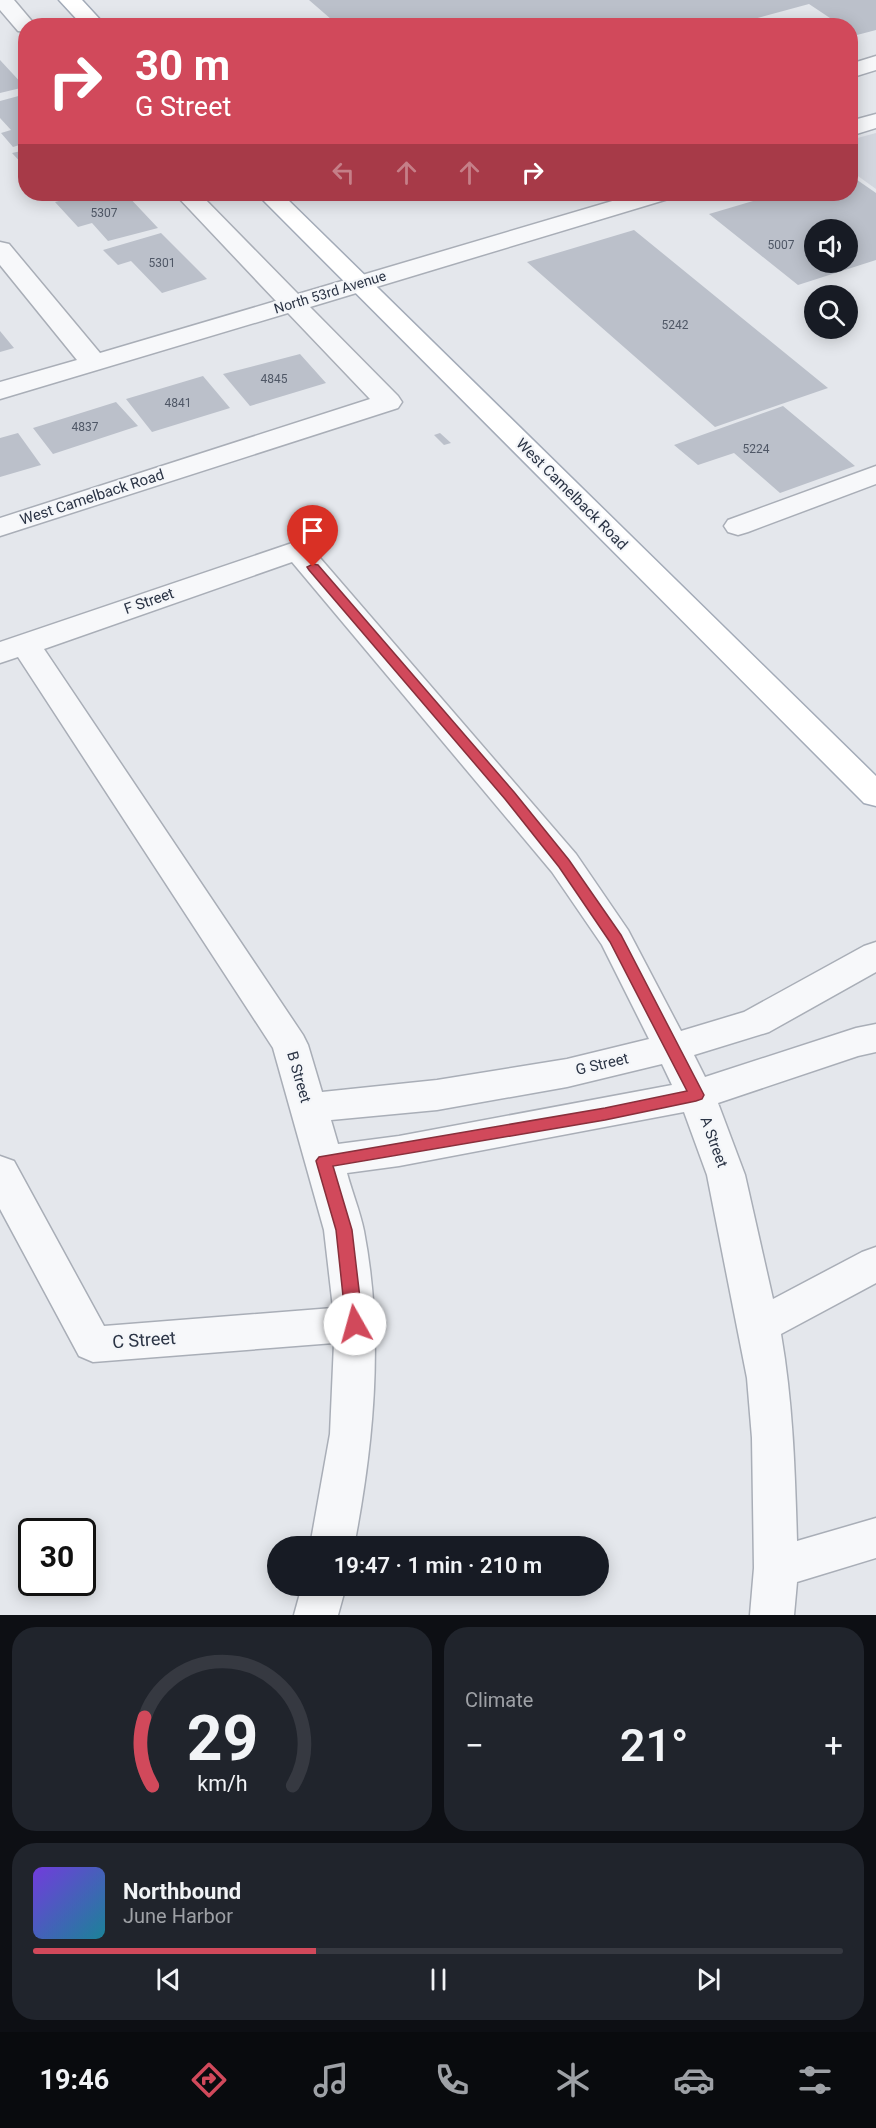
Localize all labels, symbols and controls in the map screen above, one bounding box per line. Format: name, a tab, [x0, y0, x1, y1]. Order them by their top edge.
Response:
text: 30 m	[135, 41, 230, 90]
icon: right	[36, 42, 114, 120]
text: G Street	[135, 91, 231, 123]
icon: left	[327, 156, 360, 189]
icon: ahead	[390, 156, 423, 189]
icon: ahead	[453, 156, 486, 189]
icon: right	[516, 156, 549, 189]
house number: 5307	[91, 206, 118, 220]
map controls	[804, 219, 858, 339]
button: sound	[804, 219, 858, 273]
house number: 5007	[768, 238, 795, 252]
house number: 5301	[149, 256, 175, 270]
street label: North 53rd Avenue	[272, 267, 388, 317]
button: search	[804, 285, 858, 339]
house number: 5242	[662, 318, 689, 332]
house number: 4845	[261, 372, 288, 386]
house number: 4841	[165, 396, 191, 410]
house number: 4837	[72, 420, 99, 434]
street label: West Camelback Road	[513, 435, 631, 553]
house number: 5224	[743, 442, 770, 456]
street label: West Camelback Road	[18, 465, 166, 529]
pin	[287, 505, 338, 567]
icon: arrive	[296, 514, 329, 547]
street label: F Street	[122, 584, 176, 618]
street label: B Street	[283, 1049, 315, 1105]
street label: G Street	[574, 1049, 630, 1079]
street label: A Street	[696, 1114, 732, 1170]
position arrow	[323, 1292, 387, 1356]
street label: C Street	[111, 1327, 177, 1352]
speed limit sign: 30	[18, 1518, 96, 1596]
text: 19:47 · 1 min · 210 m	[334, 1553, 542, 1578]
text: Climate	[465, 1688, 533, 1712]
text: 29	[186, 1702, 258, 1775]
text: 21°	[620, 1719, 688, 1772]
text: −	[465, 1726, 484, 1765]
text: +	[824, 1726, 843, 1765]
text: km/h	[197, 1771, 247, 1796]
text: Northbound	[123, 1879, 241, 1904]
text: June Harbor	[123, 1904, 233, 1928]
icon: previous	[152, 1963, 185, 1996]
icon: pause	[422, 1963, 455, 1996]
icon: next	[692, 1963, 725, 1996]
icon: directions	[188, 2059, 230, 2101]
icon: music	[310, 2059, 352, 2101]
icon: phone	[431, 2059, 473, 2101]
icon: climate	[552, 2059, 594, 2101]
icon: car	[673, 2059, 715, 2101]
icon: filters	[794, 2059, 836, 2101]
text: 19:46	[40, 2064, 109, 2096]

